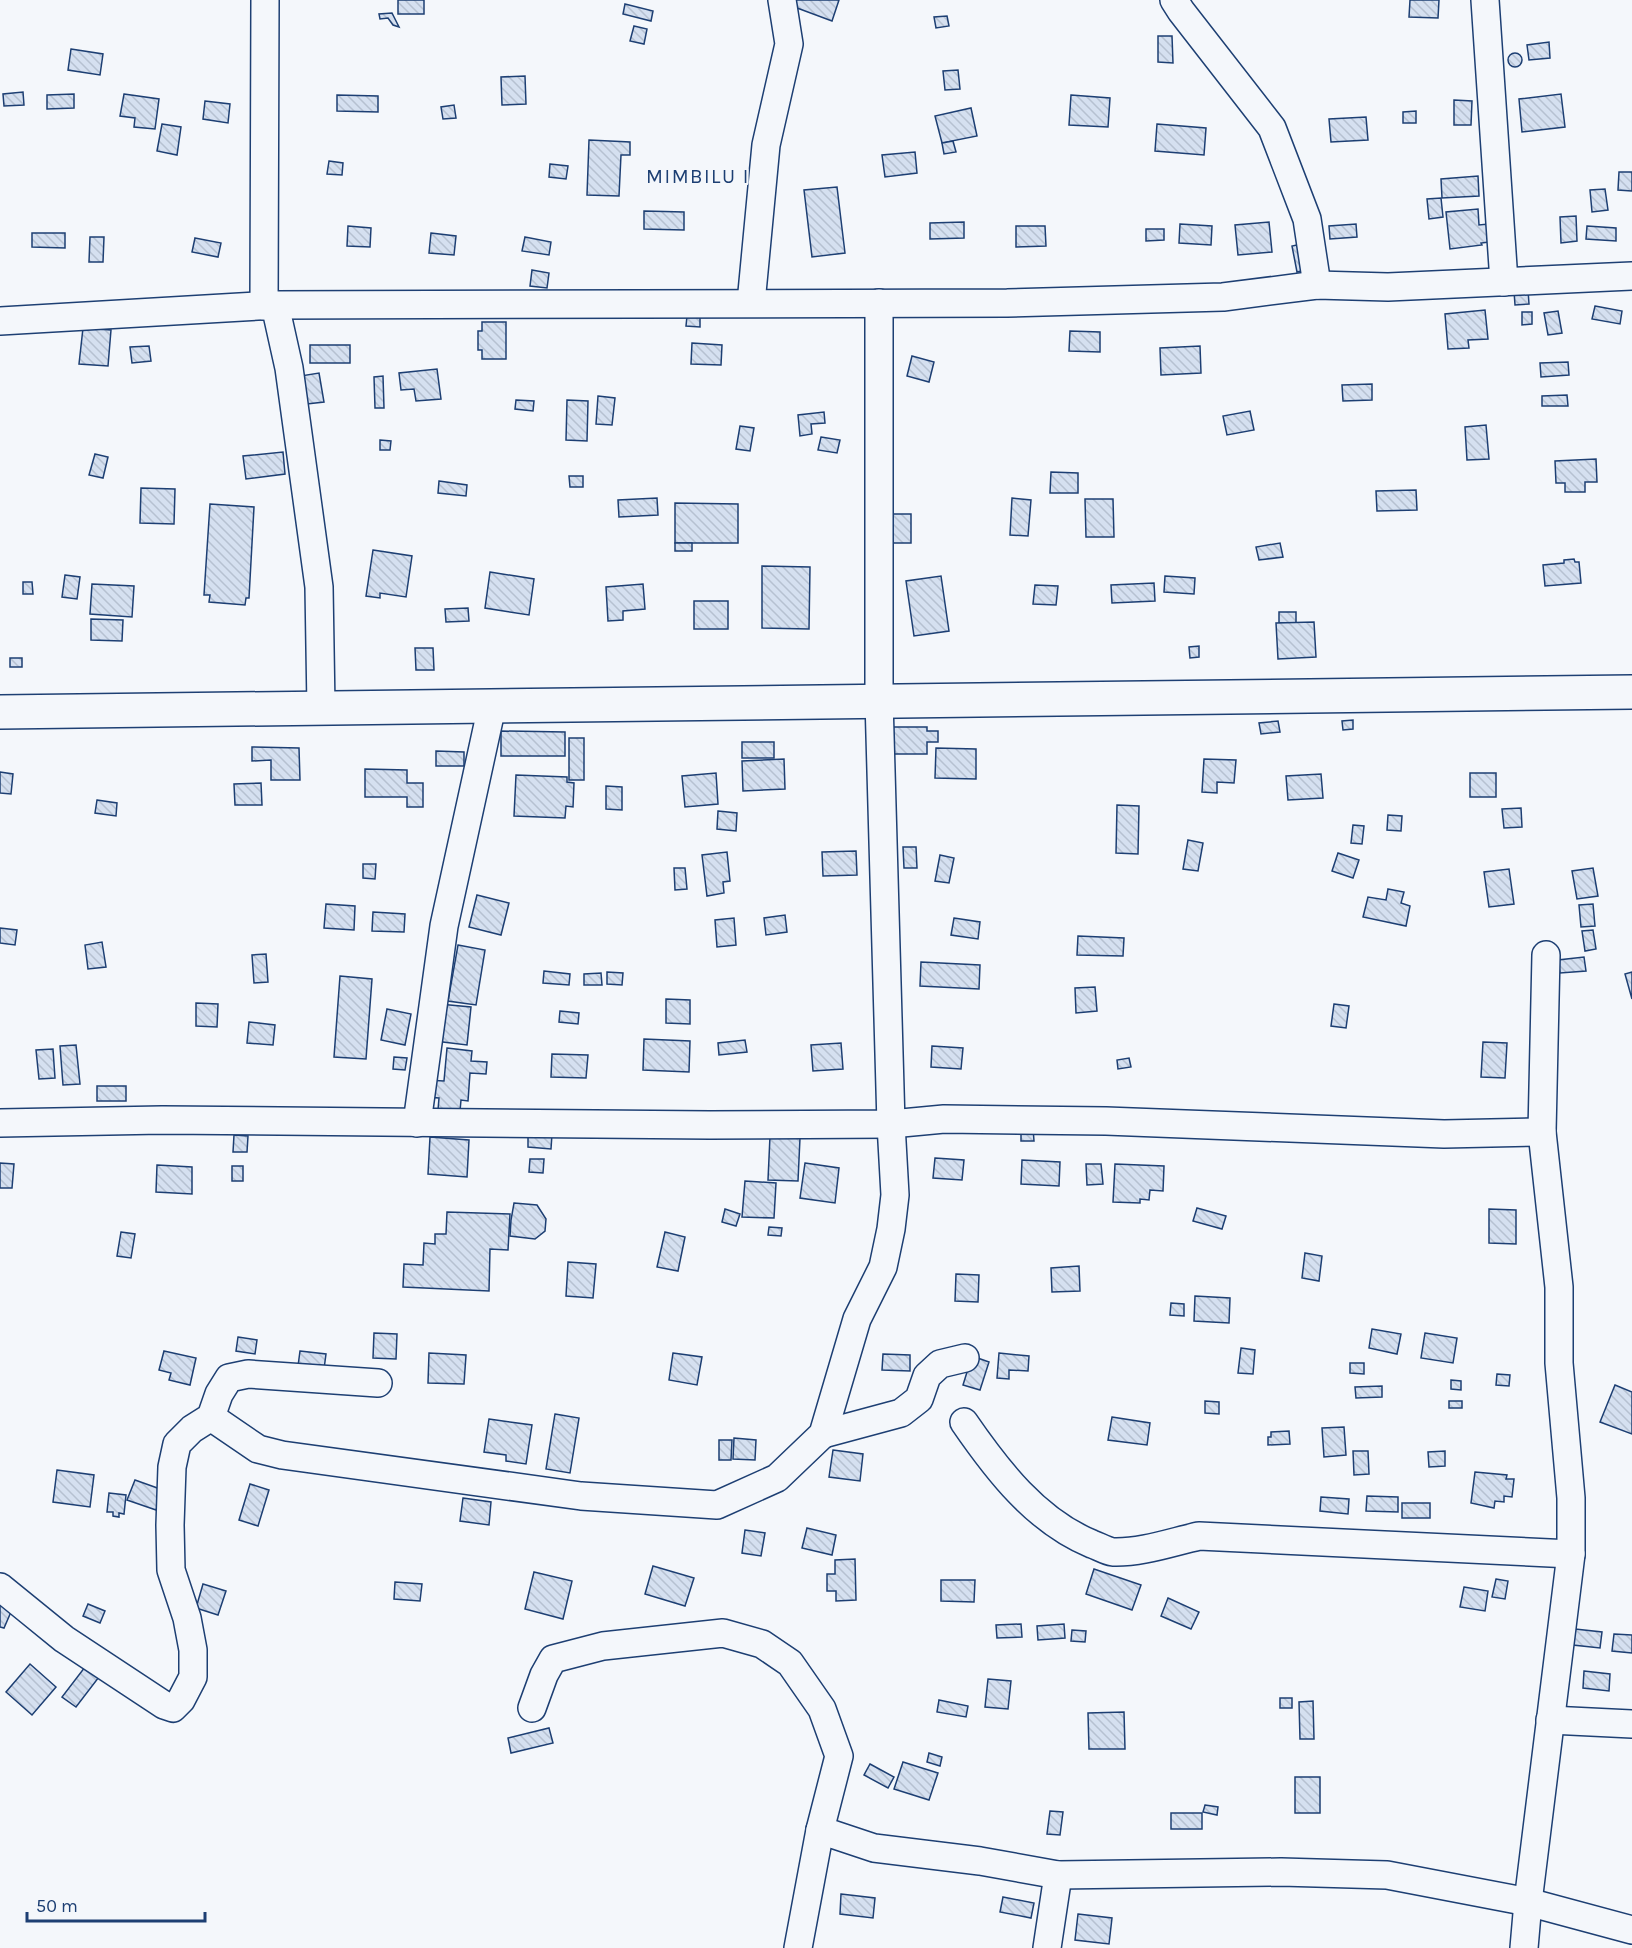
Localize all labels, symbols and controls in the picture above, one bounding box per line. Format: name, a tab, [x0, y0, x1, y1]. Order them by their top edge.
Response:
district label: MIMBILU I	[646, 165, 750, 188]
scale bar	[27, 1885, 206, 1923]
text: 50 m	[36, 1895, 78, 1917]

